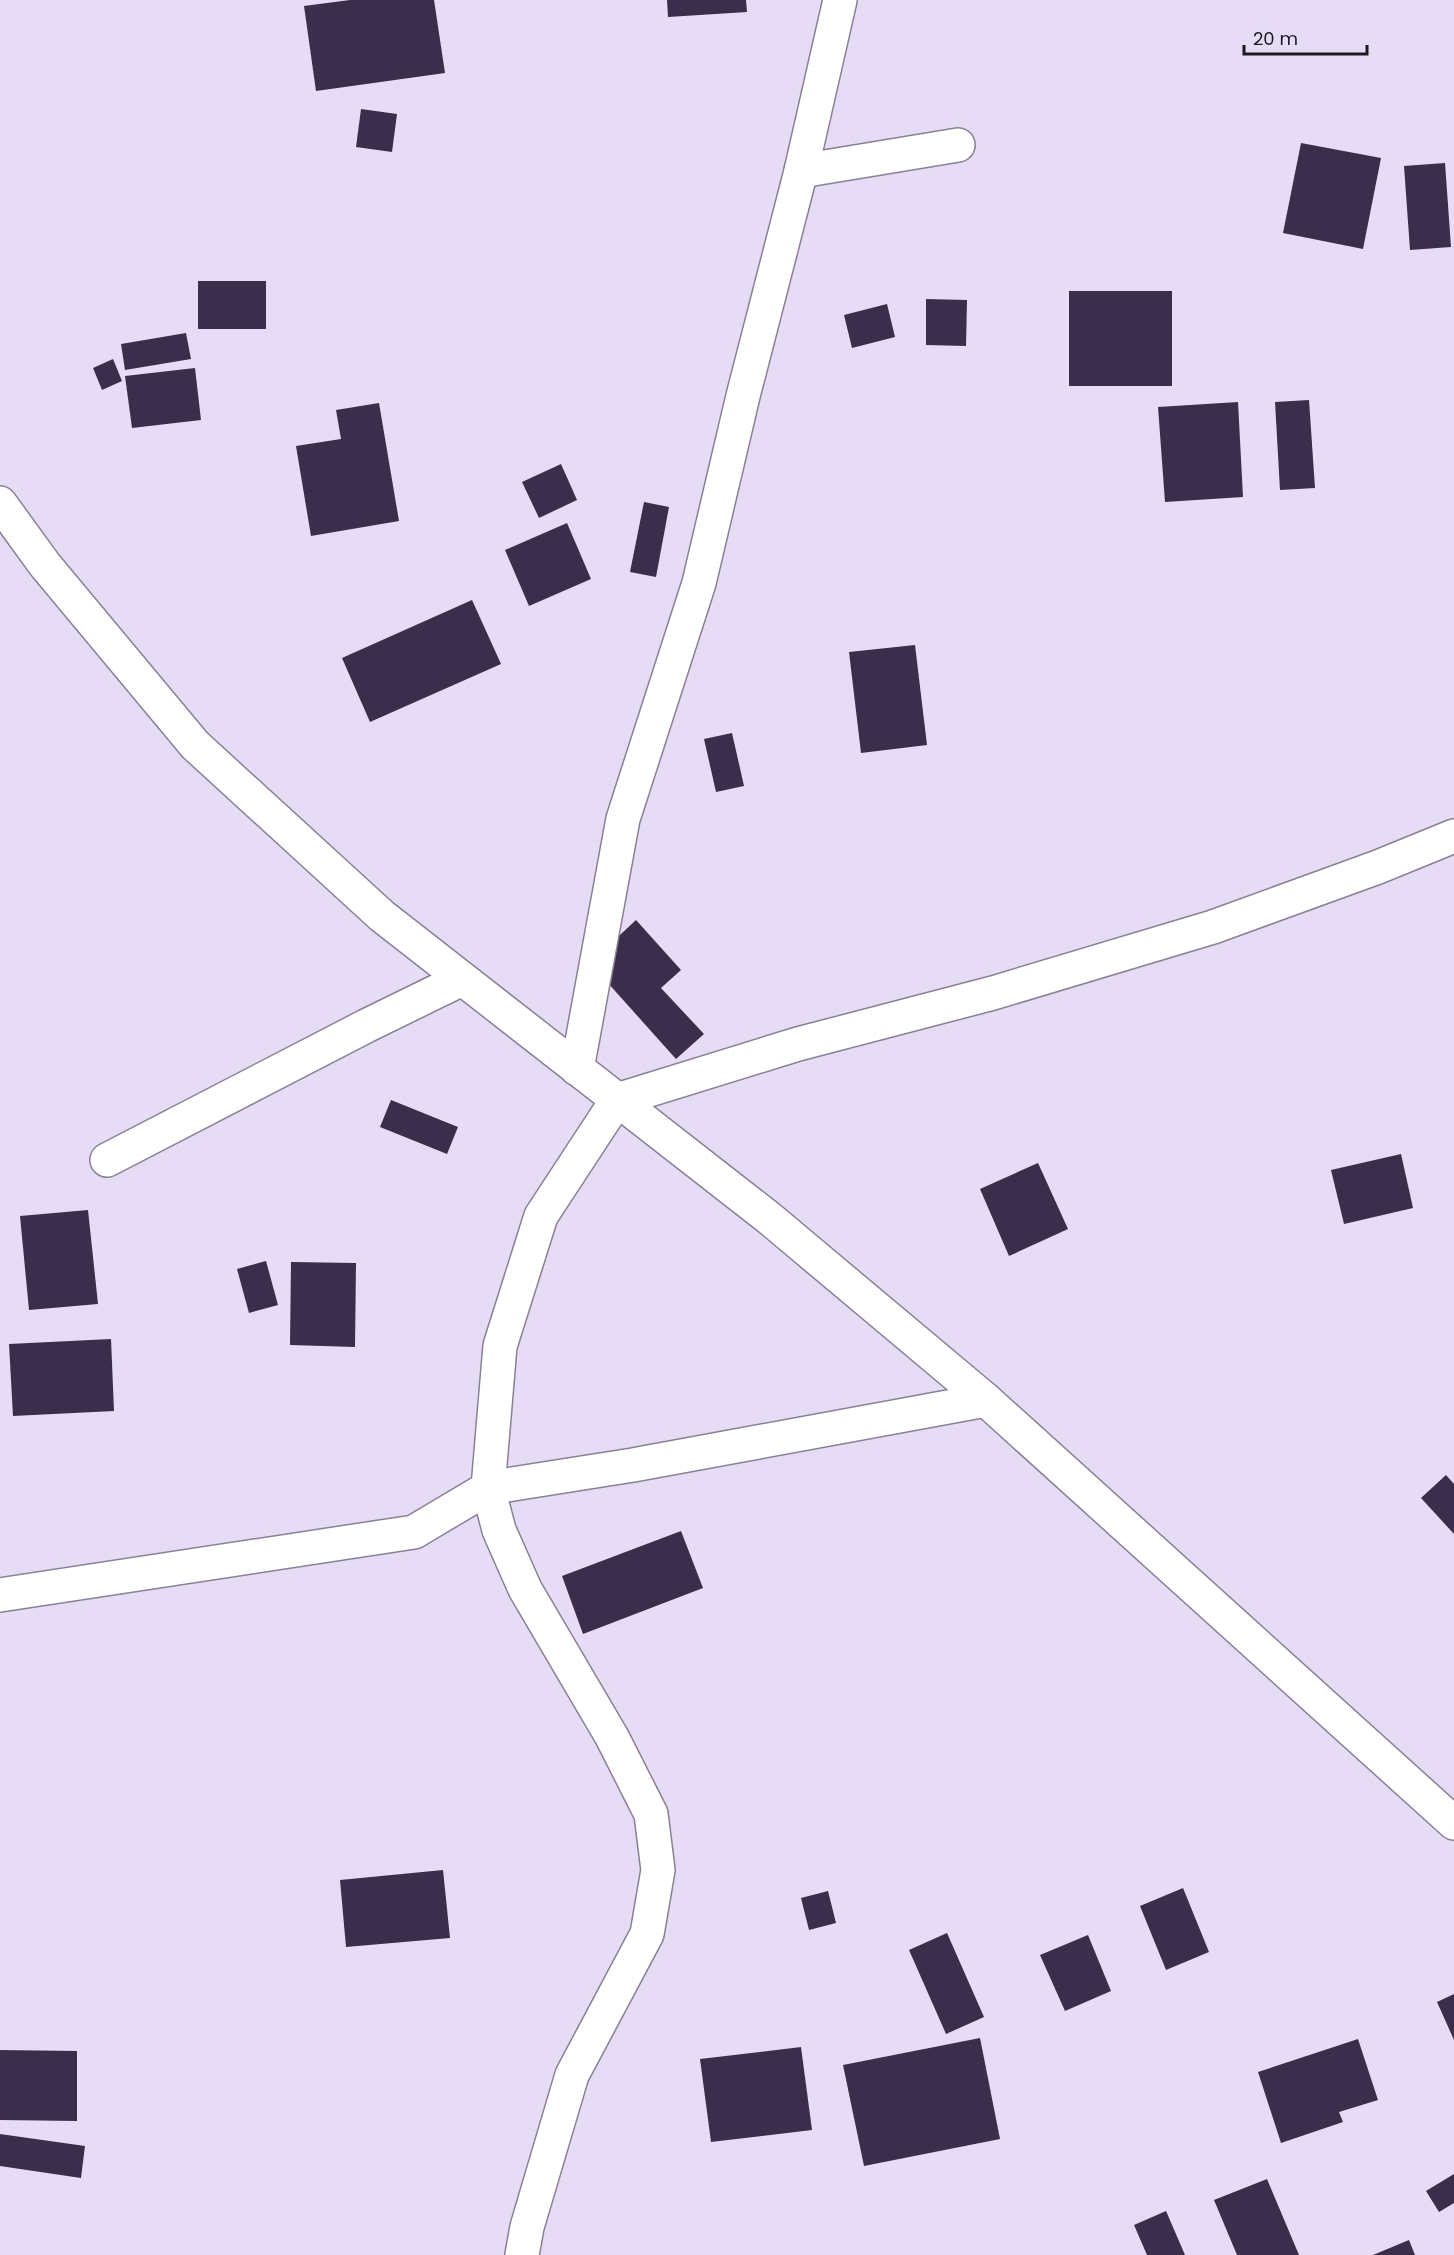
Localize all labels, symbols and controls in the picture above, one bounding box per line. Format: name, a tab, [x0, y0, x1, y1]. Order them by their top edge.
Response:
scale bar	[1244, 18, 1367, 56]
text: 20 m	[1253, 26, 1298, 51]

